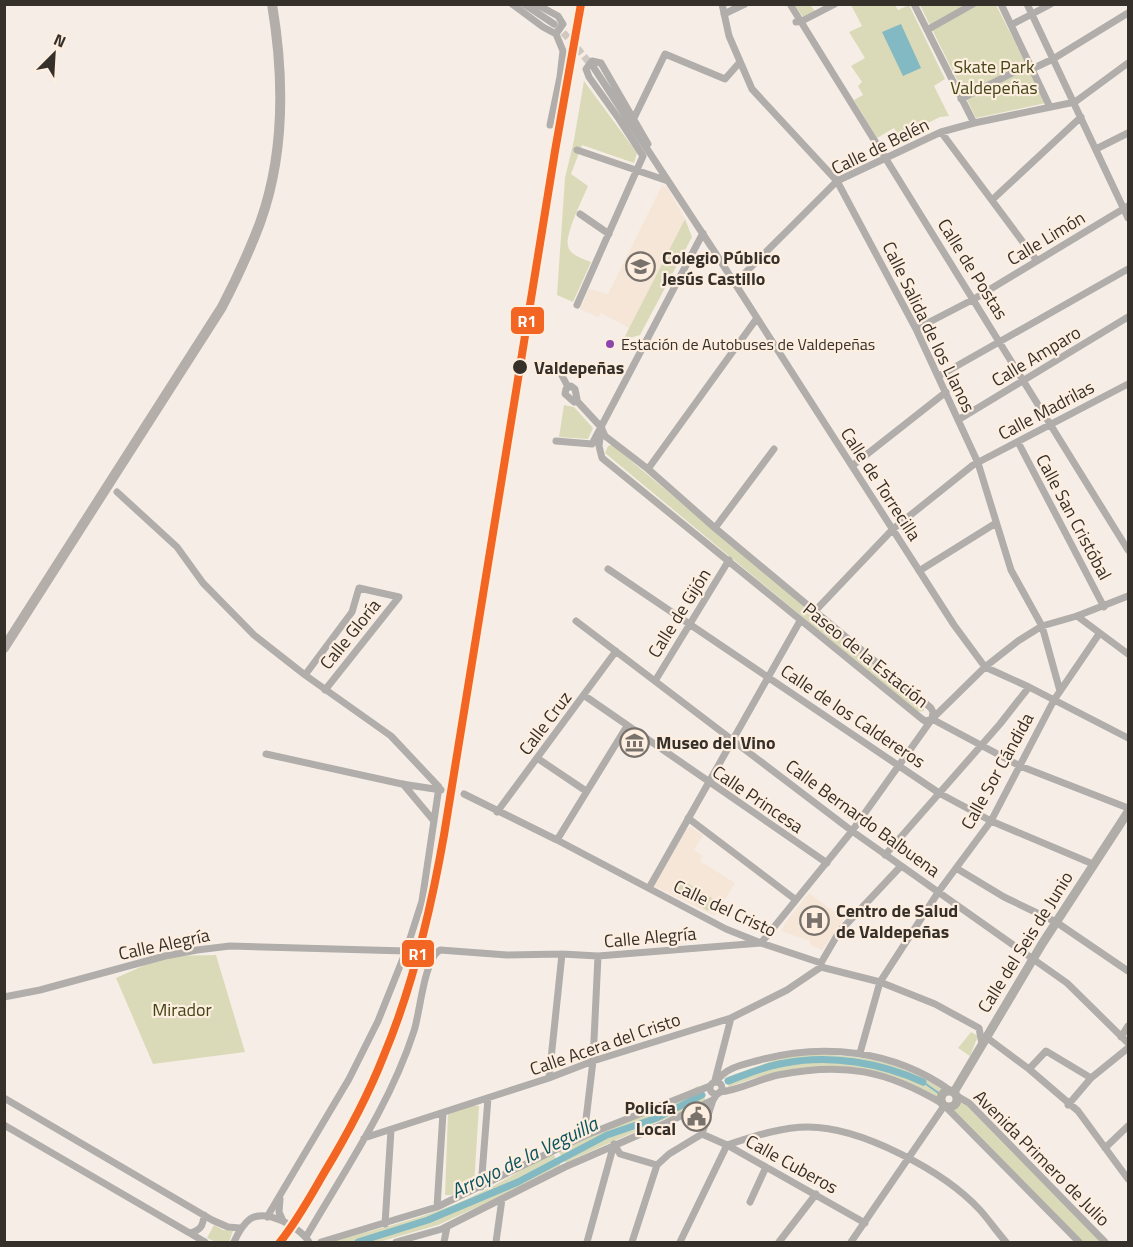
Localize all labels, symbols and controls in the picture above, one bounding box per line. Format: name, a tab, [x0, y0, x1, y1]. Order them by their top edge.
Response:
north arrow	[24, 24, 84, 84]
text: N	[50, 27, 70, 54]
park label: Skate Park Valdepeñas	[950, 53, 1038, 101]
street label: Calle de Belén	[827, 111, 933, 181]
street label: Calle Limón	[1002, 204, 1090, 272]
street label: Calle de Postas	[931, 213, 1015, 325]
street label: Calle Salida de los Llanos	[876, 237, 982, 417]
place label: Colegio Público Jesús Castillo	[662, 244, 780, 292]
school or university icon: Colegio Público Jesús Castillo	[625, 251, 657, 283]
line badge: R1	[510, 306, 545, 335]
text: R1	[518, 309, 536, 333]
street label: Calle Amparo	[986, 319, 1086, 393]
place label: Estación de Autobuses de Valdepeñas	[621, 332, 875, 356]
marker: Estación de Autobuses de Valdepeñas	[604, 338, 616, 350]
place label: Valdepeñas	[534, 354, 624, 381]
marker: Valdepeñas	[511, 358, 529, 376]
street label: Calle Madrilas	[993, 373, 1099, 447]
street label: Calle de Torrecilla	[834, 422, 928, 546]
street label: Calle San Cristóbal	[1029, 449, 1119, 585]
street label: Calle de Gijón	[641, 563, 717, 663]
street label: Calle Gloría	[313, 593, 387, 675]
street label: Paseo de la Estación	[797, 596, 935, 714]
street label: Calle de los Caldereros	[775, 657, 931, 775]
street label: Calle Cruz	[512, 685, 578, 761]
street label: Calle Sor Cándida	[954, 708, 1040, 834]
museum icon: Museo del Vino	[619, 726, 651, 758]
place label: Museo del Vino	[656, 729, 776, 756]
street label: Calle Bernardo Balbuena	[780, 753, 946, 883]
street label: Calle Princesa	[707, 758, 809, 840]
street label: Calle del Seis de Junio	[971, 866, 1079, 1018]
street label: Calle del Cristo	[669, 872, 781, 944]
place label: Centro de Salud de Valdepeñas	[836, 897, 958, 945]
hospital icon: Centro de Salud de Valdepeñas	[799, 904, 831, 936]
street label: Calle Alegría	[603, 920, 697, 954]
street label: Calle Alegría	[116, 921, 212, 967]
line badge: R1	[401, 939, 435, 968]
text: R1	[409, 942, 427, 966]
park label: Mirador	[152, 996, 212, 1023]
street label: Calle Acera del Cristo	[526, 1006, 684, 1082]
street label: Avenida Primero de Julio	[968, 1084, 1116, 1232]
place label: Policía Local	[624, 1094, 676, 1142]
public building icon: Policía Local	[681, 1101, 713, 1133]
water label: Arroyo de la Veguilla	[445, 1108, 604, 1206]
street label: Calle Cuberos	[741, 1128, 843, 1200]

